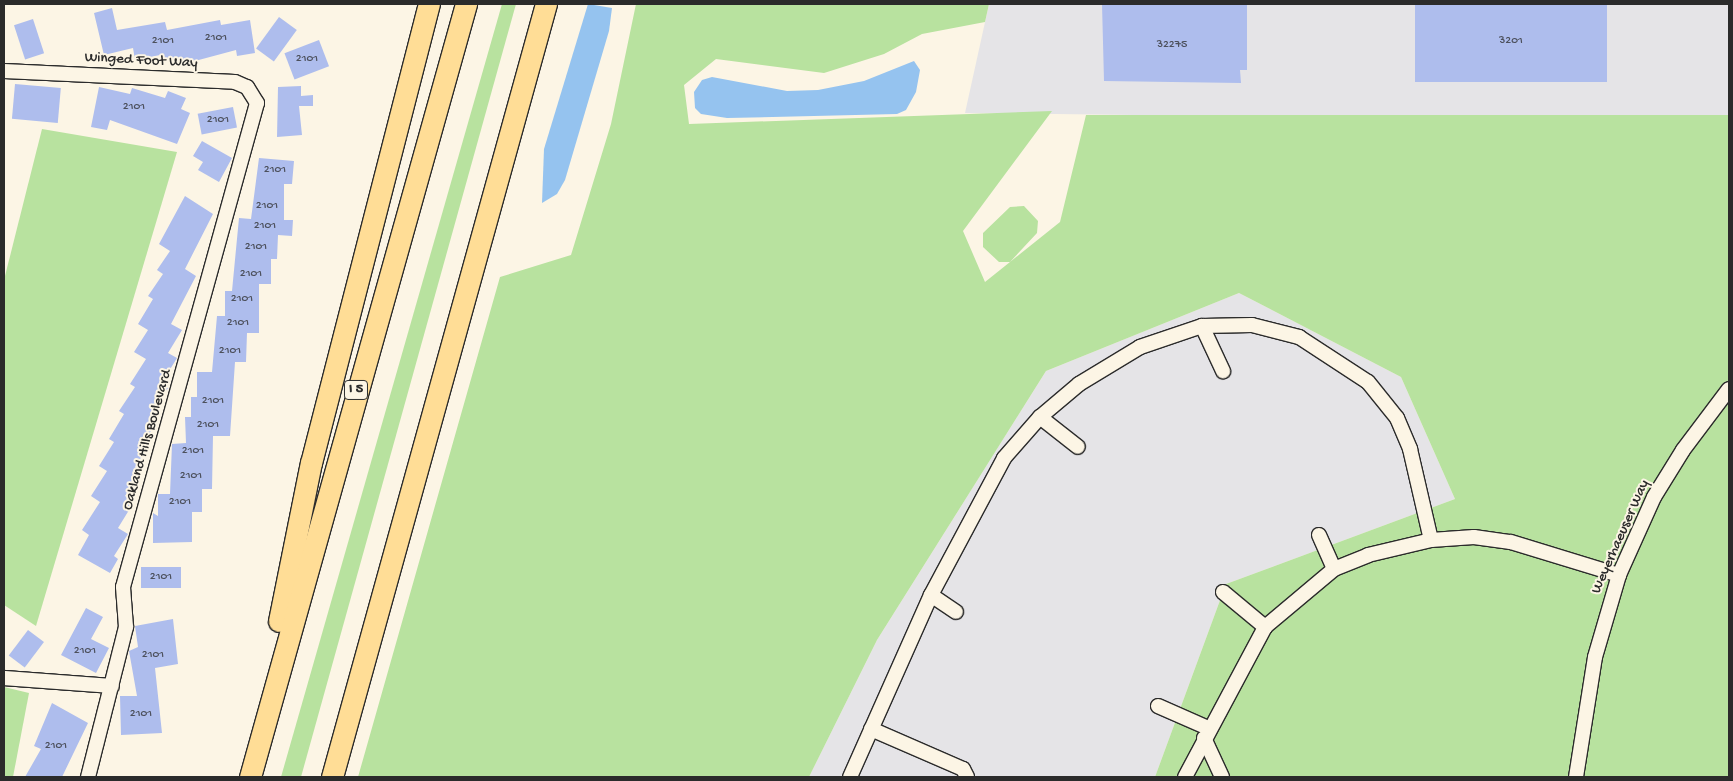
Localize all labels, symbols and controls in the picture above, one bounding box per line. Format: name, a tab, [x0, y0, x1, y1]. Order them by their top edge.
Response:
house number: 2101	[205, 32, 227, 46]
house number: 2101	[152, 35, 174, 49]
house number: 3201	[1499, 35, 1523, 49]
house number: 32275	[1157, 39, 1187, 53]
street label: Winged Foot Way	[84, 49, 198, 73]
house number: 2101	[296, 53, 318, 67]
house number: 2101	[123, 101, 145, 115]
house number: 2101	[207, 114, 229, 128]
house number: 2101	[264, 164, 286, 178]
house number: 2101	[256, 200, 278, 214]
house number: 2101	[254, 220, 276, 234]
house number: 2101	[245, 241, 267, 255]
house number: 2101	[240, 268, 262, 282]
house number: 2101	[231, 293, 253, 307]
house number: 2101	[227, 317, 249, 331]
house number: 2101	[219, 345, 241, 359]
street label: Oakland Hills Boulevard	[119, 368, 177, 512]
road number: I 5	[344, 378, 368, 402]
house number: 2101	[202, 395, 224, 409]
house number: 2101	[197, 419, 219, 433]
house number: 2101	[182, 445, 204, 459]
house number: 2101	[180, 470, 202, 484]
street label: Weyerhaeuser Way	[1588, 477, 1654, 597]
house number: 2101	[169, 496, 191, 510]
house number: 2101	[150, 571, 172, 585]
house number: 2101	[74, 645, 96, 659]
house number: 2101	[142, 649, 164, 663]
house number: 2101	[130, 708, 152, 722]
house number: 2101	[45, 740, 67, 754]

